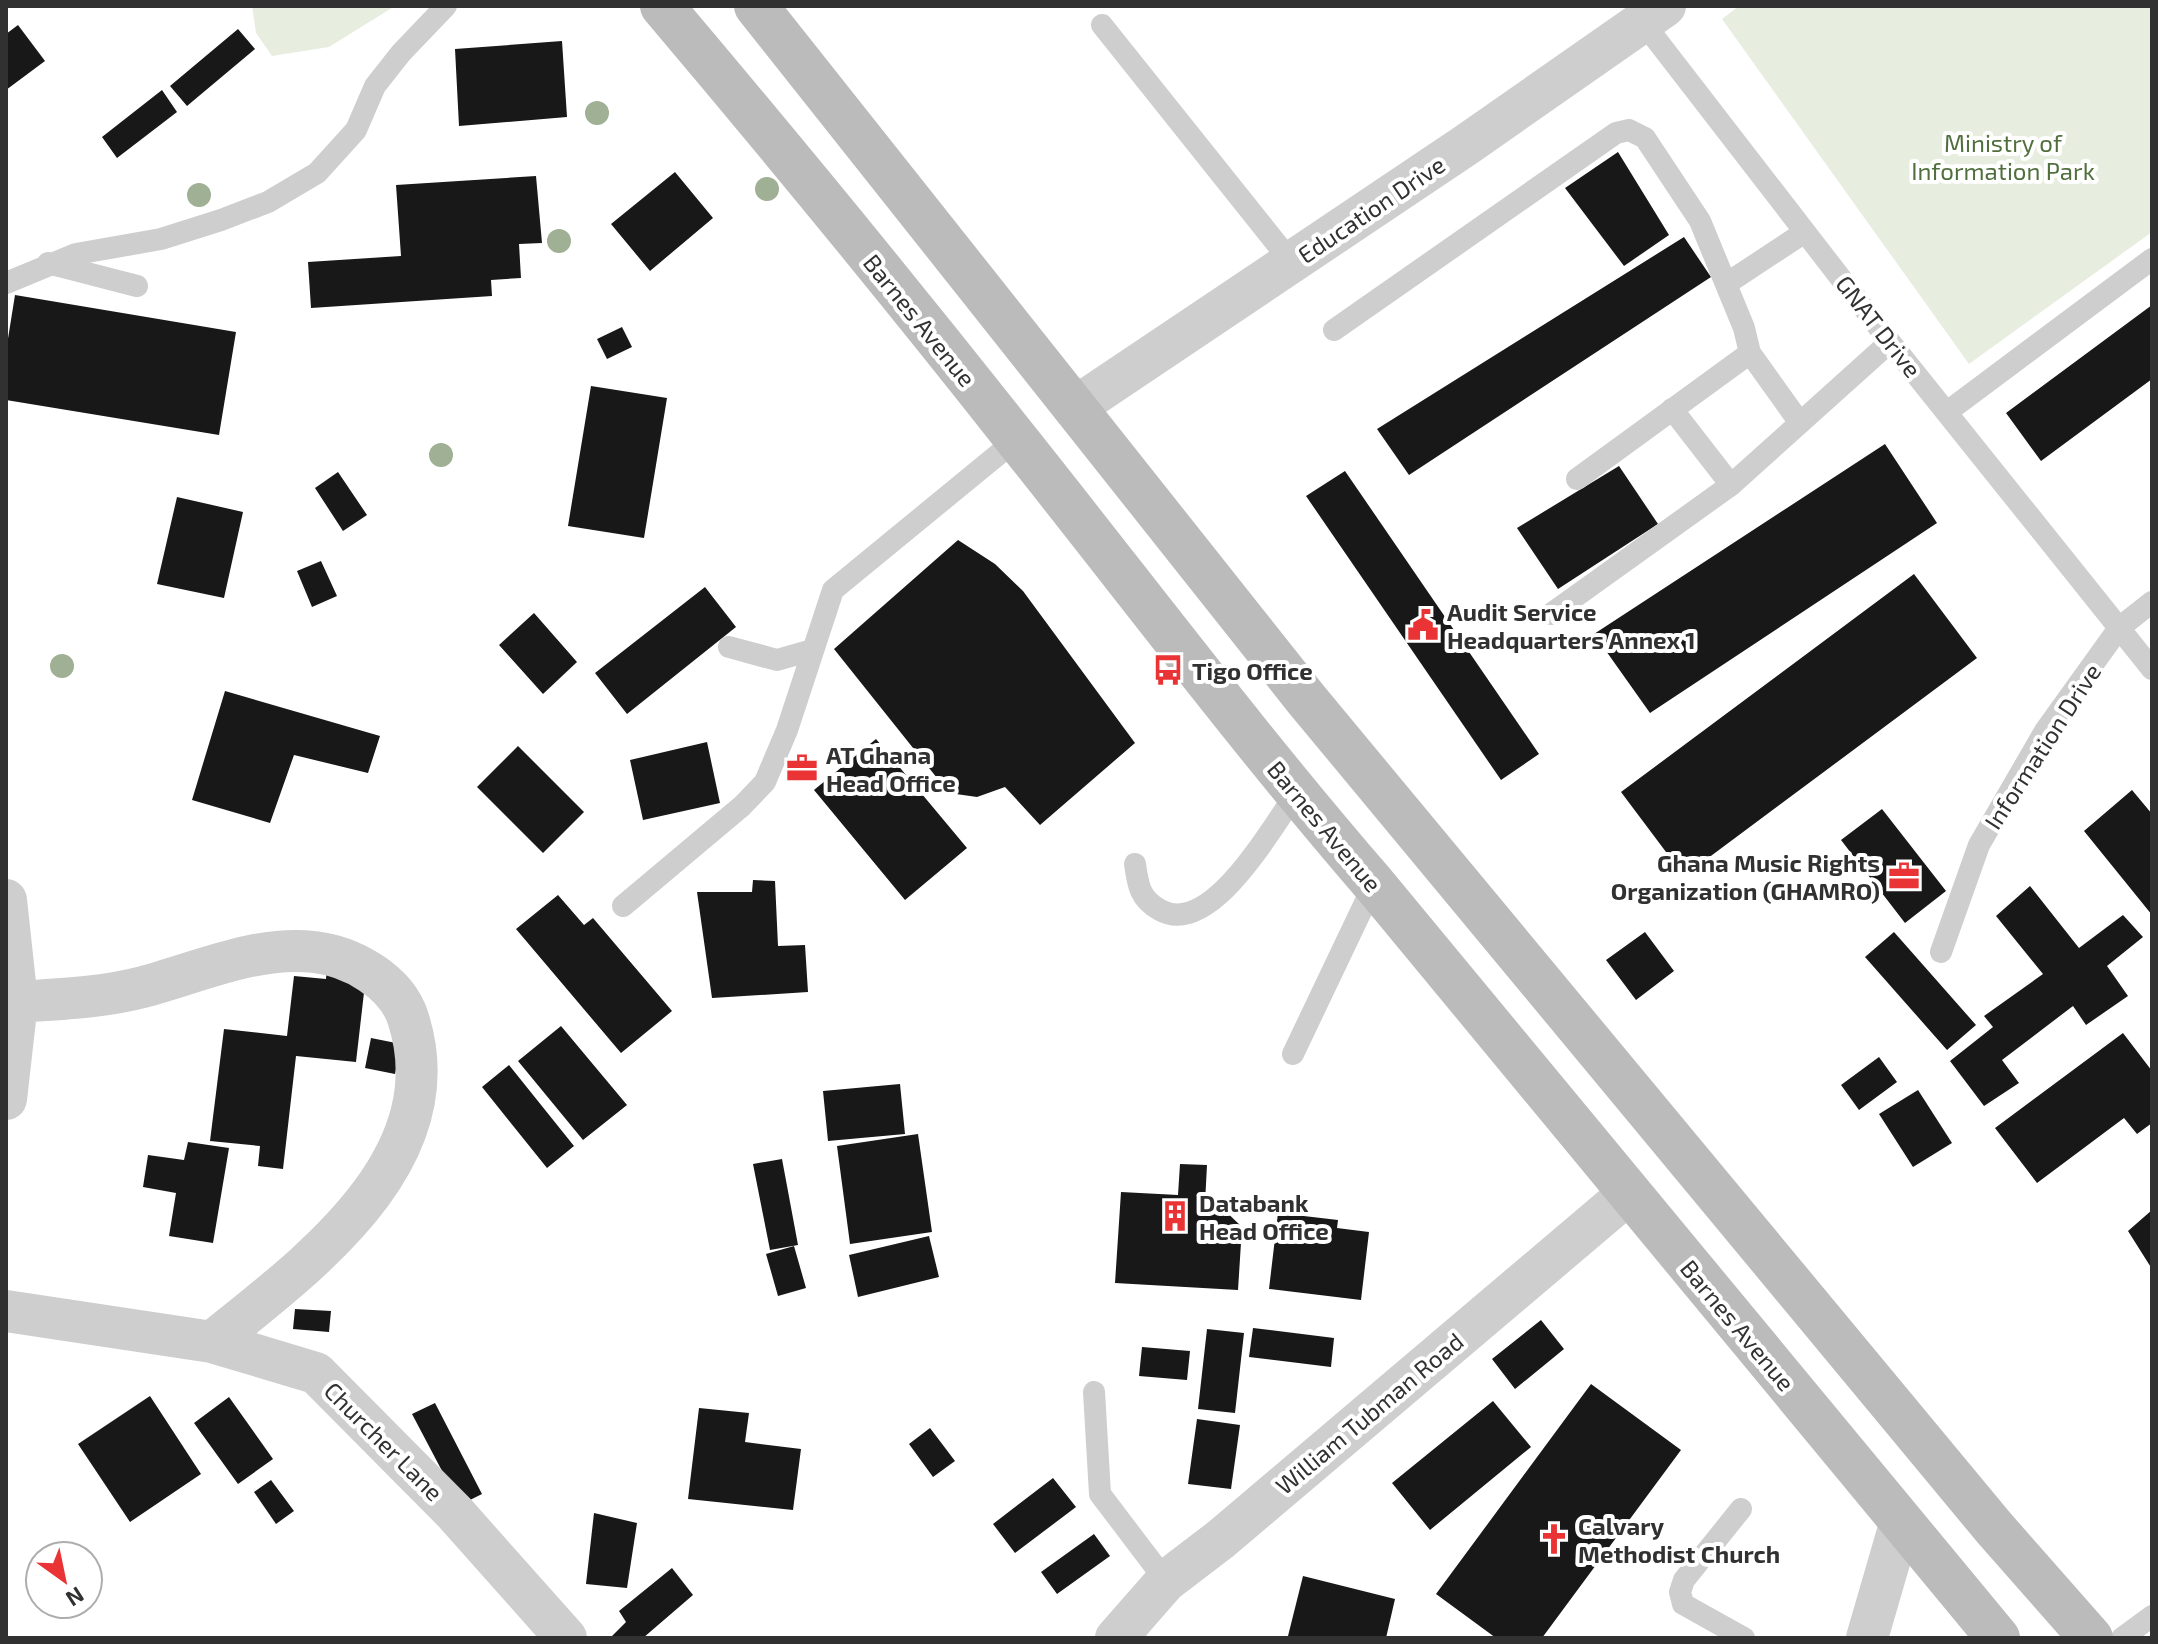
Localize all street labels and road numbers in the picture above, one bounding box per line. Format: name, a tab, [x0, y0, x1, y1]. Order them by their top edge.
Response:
street label: Education Drive	[1292, 149, 1450, 269]
street label: Barnes Avenue	[858, 248, 982, 392]
street label: GNAT Drive	[1830, 269, 1928, 383]
street label: Information Drive	[1978, 658, 2106, 834]
street label: Barnes Avenue	[1262, 755, 1388, 897]
street label: Barnes Avenue	[1675, 1254, 1801, 1396]
street label: William Tubman Road	[1269, 1326, 1469, 1500]
street label: Churcher Lane	[319, 1376, 449, 1506]

